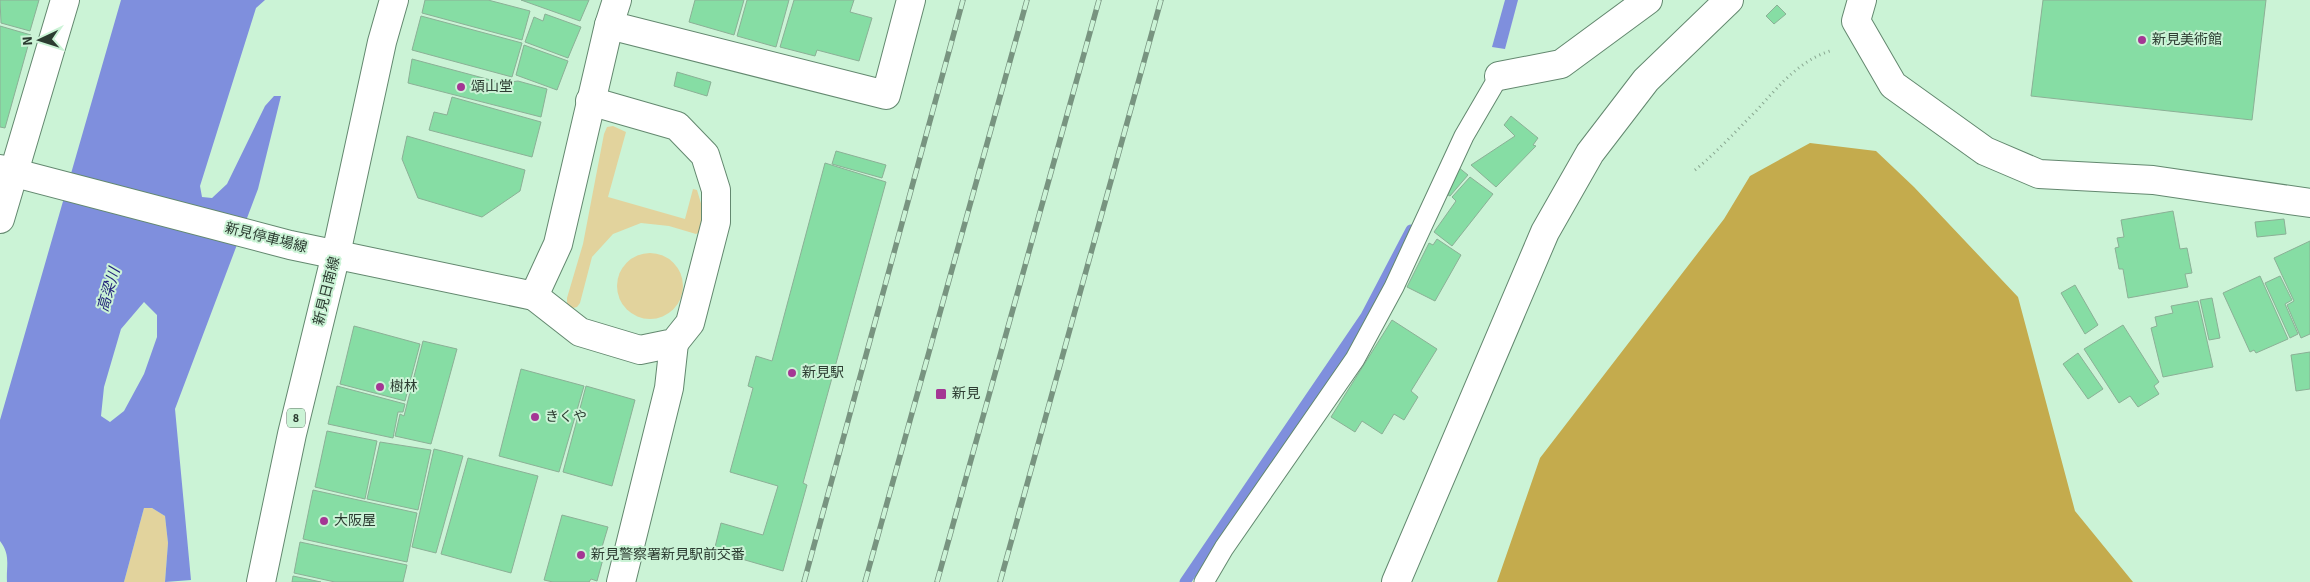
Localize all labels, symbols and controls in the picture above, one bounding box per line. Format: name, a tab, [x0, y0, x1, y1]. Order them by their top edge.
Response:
north arrow	[15, 15, 65, 65]
place label: 新見美術館	[2152, 30, 2222, 50]
marker: 新見美術館	[2136, 34, 2148, 46]
text: N	[18, 35, 38, 46]
place label: 頌山堂	[471, 77, 513, 97]
marker: 頌山堂	[455, 81, 467, 93]
street label: 新見停車場線	[223, 218, 309, 258]
street label: 新見日南線	[309, 255, 345, 327]
water label: 高梁川	[93, 264, 126, 315]
place label: 新見駅	[802, 363, 844, 383]
marker: 新見駅	[786, 367, 798, 379]
place label: 樹林	[390, 377, 418, 397]
marker: 樹林	[374, 381, 386, 393]
place label: 新見	[952, 384, 980, 404]
marker: 新見	[934, 387, 948, 401]
place label: きくや	[545, 407, 587, 427]
road number: 8	[287, 408, 305, 428]
marker: きくや	[529, 411, 541, 423]
place label: 大阪屋	[334, 511, 376, 531]
marker: 大阪屋	[318, 515, 330, 527]
place label: 新見警察署新見駅前交番	[591, 545, 745, 565]
marker: 新見警察署新見駅前交番	[575, 549, 587, 561]

